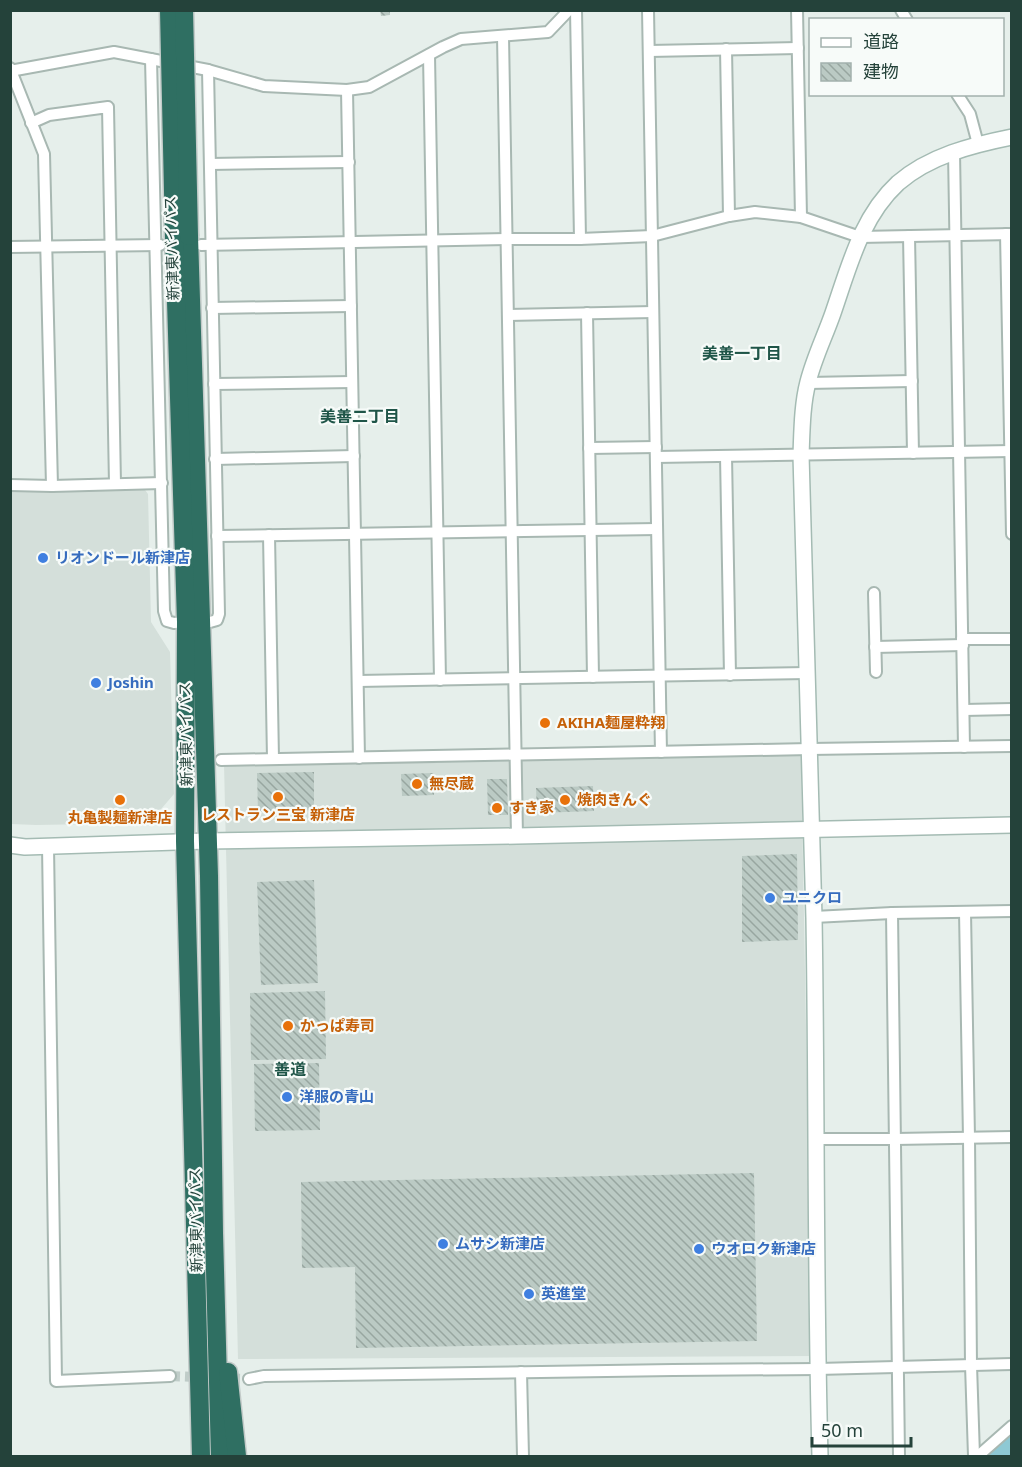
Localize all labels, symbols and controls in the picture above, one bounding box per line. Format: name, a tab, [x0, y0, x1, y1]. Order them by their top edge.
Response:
legend	[809, 18, 1004, 96]
text: 道路	[863, 29, 899, 53]
text: 建物	[863, 59, 899, 83]
street label: 新津東バイパス	[159, 195, 183, 301]
district label: 美善一丁目	[702, 342, 782, 364]
district label: 美善二丁目	[320, 405, 400, 427]
place label: リオンドール新津店	[55, 547, 190, 567]
marker: リオンドール新津店	[36, 551, 50, 565]
place label: Joshin	[106, 672, 154, 692]
marker: Joshin	[89, 676, 103, 690]
street label: 新津東バイパス	[174, 681, 196, 787]
place label: AKIHA麺屋粋翔	[557, 712, 665, 732]
marker: AKIHA麺屋粋翔	[538, 716, 552, 730]
place label: 無尽蔵	[429, 773, 474, 793]
marker: 無尽蔵	[410, 777, 424, 791]
place label: 焼肉きんぐ	[577, 789, 652, 809]
marker: レストラン三宝 新津店	[271, 790, 285, 804]
marker: 丸亀製麺新津店	[113, 793, 127, 807]
marker: 焼肉きんぐ	[558, 793, 572, 807]
place label: すき家	[509, 797, 554, 817]
marker: すき家	[490, 801, 504, 815]
place label: レストラン三宝 新津店	[201, 804, 355, 824]
place label: 丸亀製麺新津店	[67, 807, 173, 827]
place label: ユニクロ	[782, 887, 842, 907]
marker: ユニクロ	[763, 891, 777, 905]
place label: かっぱ寿司	[300, 1015, 375, 1035]
marker: かっぱ寿司	[281, 1019, 295, 1033]
district label: 善道	[274, 1058, 306, 1080]
place label: 洋服の青山	[299, 1086, 374, 1106]
marker: 洋服の青山	[280, 1090, 294, 1104]
street label: 新津東バイパス	[184, 1167, 206, 1273]
place label: ムサシ新津店	[455, 1233, 545, 1253]
marker: ムサシ新津店	[436, 1237, 450, 1251]
place label: ウオロク新津店	[711, 1238, 816, 1258]
marker: ウオロク新津店	[692, 1242, 706, 1256]
place label: 英進堂	[541, 1283, 586, 1303]
marker: 英進堂	[522, 1287, 536, 1301]
scale bar	[812, 1410, 911, 1448]
text: 50 m	[821, 1418, 863, 1442]

